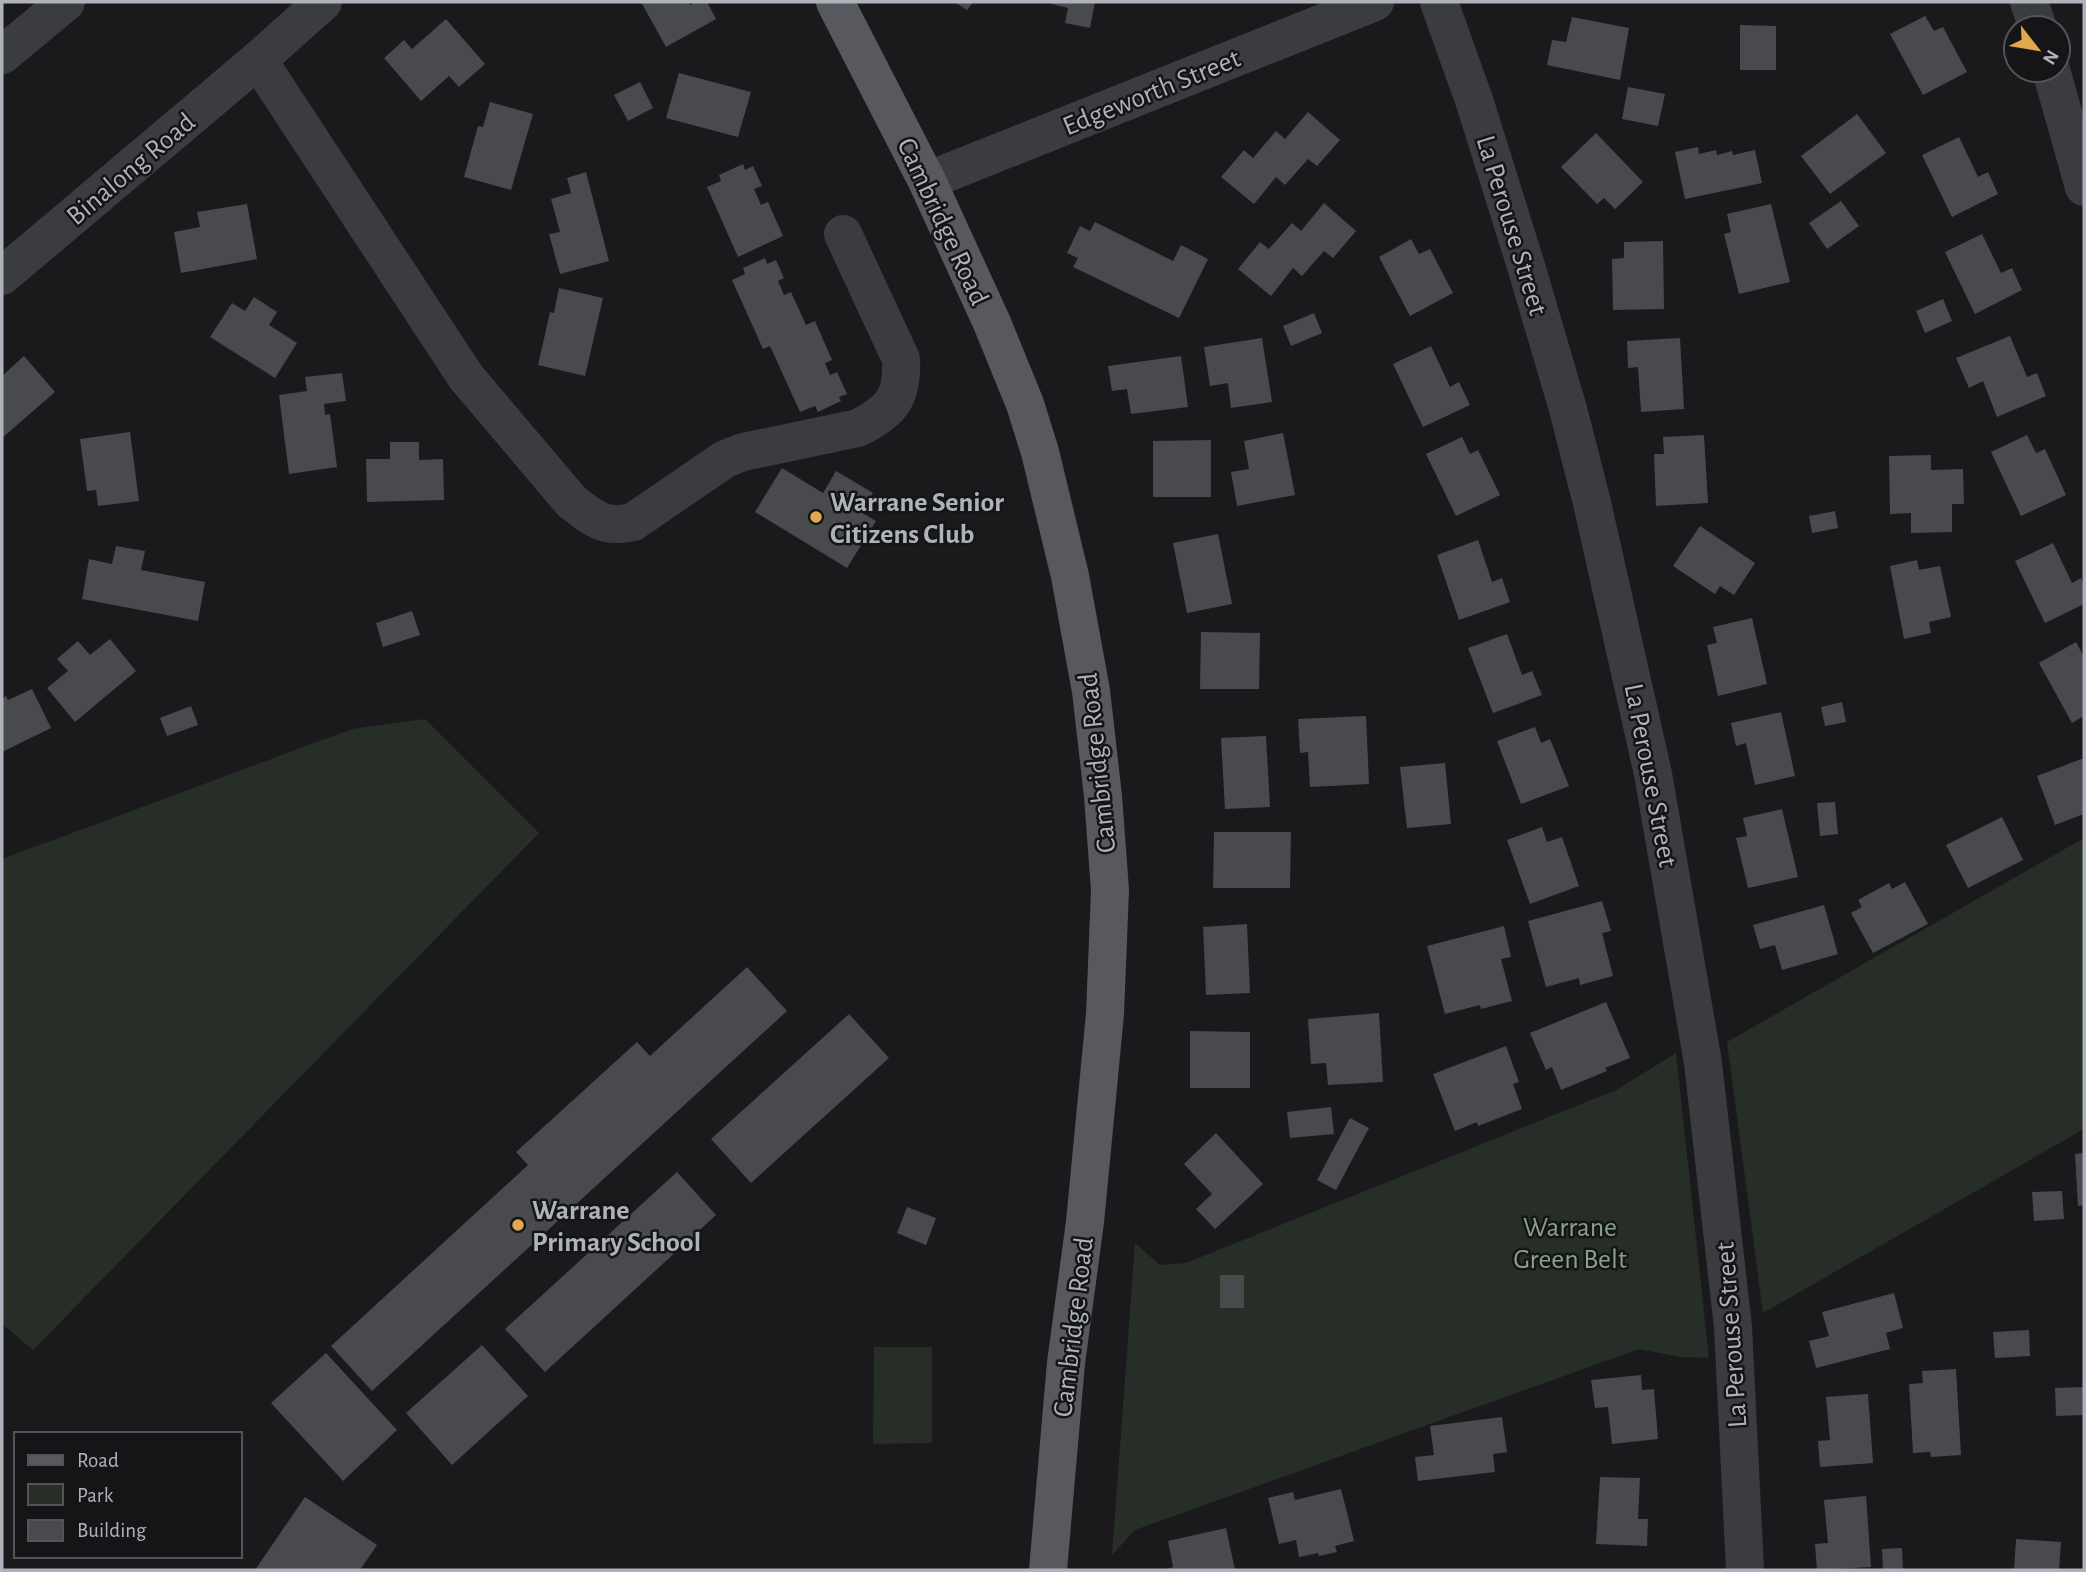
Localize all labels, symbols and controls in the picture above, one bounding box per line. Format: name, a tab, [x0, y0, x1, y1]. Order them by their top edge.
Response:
north arrow	[2002, 14, 2072, 84]
street label: Edgeworth Street	[1059, 44, 1245, 141]
text: N	[2039, 46, 2062, 68]
street label: Binalong Road	[62, 108, 201, 231]
street label: La Perouse Street	[1470, 132, 1552, 319]
street label: Cambridge Road	[891, 134, 993, 310]
place label: Warrane Senior Citizens Club	[830, 489, 1004, 549]
marker: Warrane Senior Citizens Club	[808, 509, 824, 525]
street label: Cambridge Road	[1075, 671, 1121, 854]
street label: La Perouse Street	[1619, 681, 1682, 870]
place label: Warrane Primary School	[532, 1197, 701, 1257]
park label: Warrane Green Belt	[1513, 1214, 1627, 1274]
marker: Warrane Primary School	[510, 1217, 526, 1233]
street label: Cambridge Road	[1049, 1236, 1099, 1419]
street label: La Perouse Street	[1712, 1241, 1752, 1429]
legend	[14, 1432, 242, 1558]
text: Road	[77, 1450, 119, 1471]
text: Park	[77, 1485, 114, 1506]
text: Building	[77, 1520, 147, 1541]

